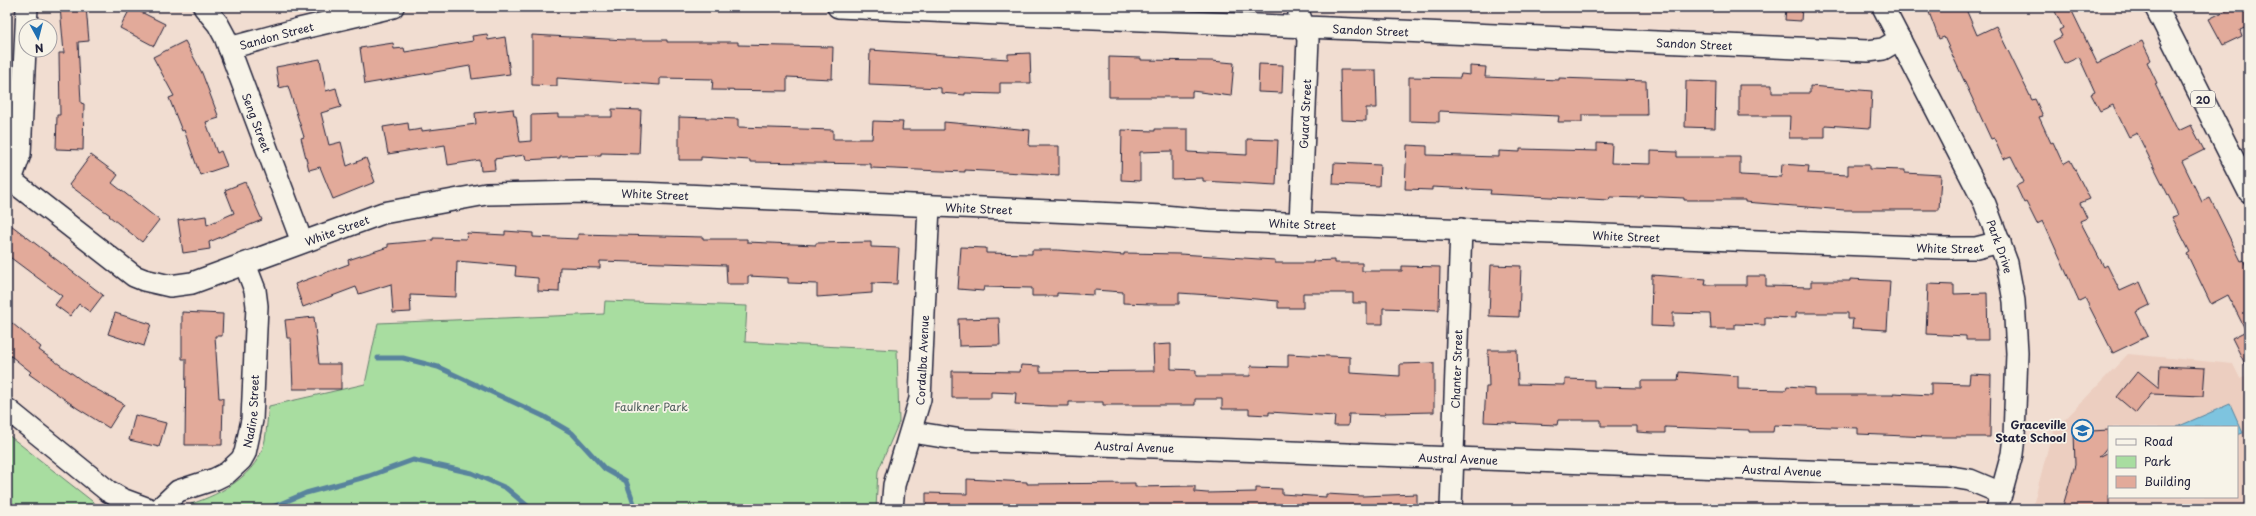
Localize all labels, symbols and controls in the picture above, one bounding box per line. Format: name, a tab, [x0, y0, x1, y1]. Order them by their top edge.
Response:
street label: Sandon Street	[237, 17, 316, 53]
north arrow	[18, 18, 58, 58]
street label: Sandon Street	[1332, 20, 1410, 40]
street label: Sandon Street	[1656, 33, 1733, 54]
text: N	[34, 39, 45, 57]
street label: Guard Street	[1295, 78, 1315, 149]
street label: Seng Street	[238, 90, 276, 155]
road number: 20	[2191, 91, 2215, 107]
street label: White Street	[621, 184, 690, 204]
street label: White Street	[945, 198, 1013, 218]
street label: White Street	[302, 210, 372, 249]
street label: White Street	[1268, 214, 1337, 233]
street label: Park Drive	[1983, 217, 2017, 275]
street label: White Street	[1592, 226, 1661, 246]
street label: White Street	[1916, 238, 1986, 257]
street label: Cordalba Avenue	[910, 315, 932, 407]
street label: Chanter Street	[1446, 329, 1466, 409]
street label: Nadine Street	[238, 374, 263, 449]
park label: Faulkner Park	[614, 398, 688, 415]
place label: Graceville State School	[1995, 416, 2066, 446]
school or university icon: Graceville State School	[2069, 417, 2095, 443]
legend	[2108, 426, 2238, 498]
text: Road	[2144, 432, 2173, 450]
street label: Austral Avenue	[1094, 436, 1174, 456]
street label: Austral Avenue	[1418, 448, 1498, 468]
text: Park	[2144, 452, 2171, 470]
street label: Austral Avenue	[1742, 460, 1822, 480]
text: Building	[2144, 472, 2191, 490]

